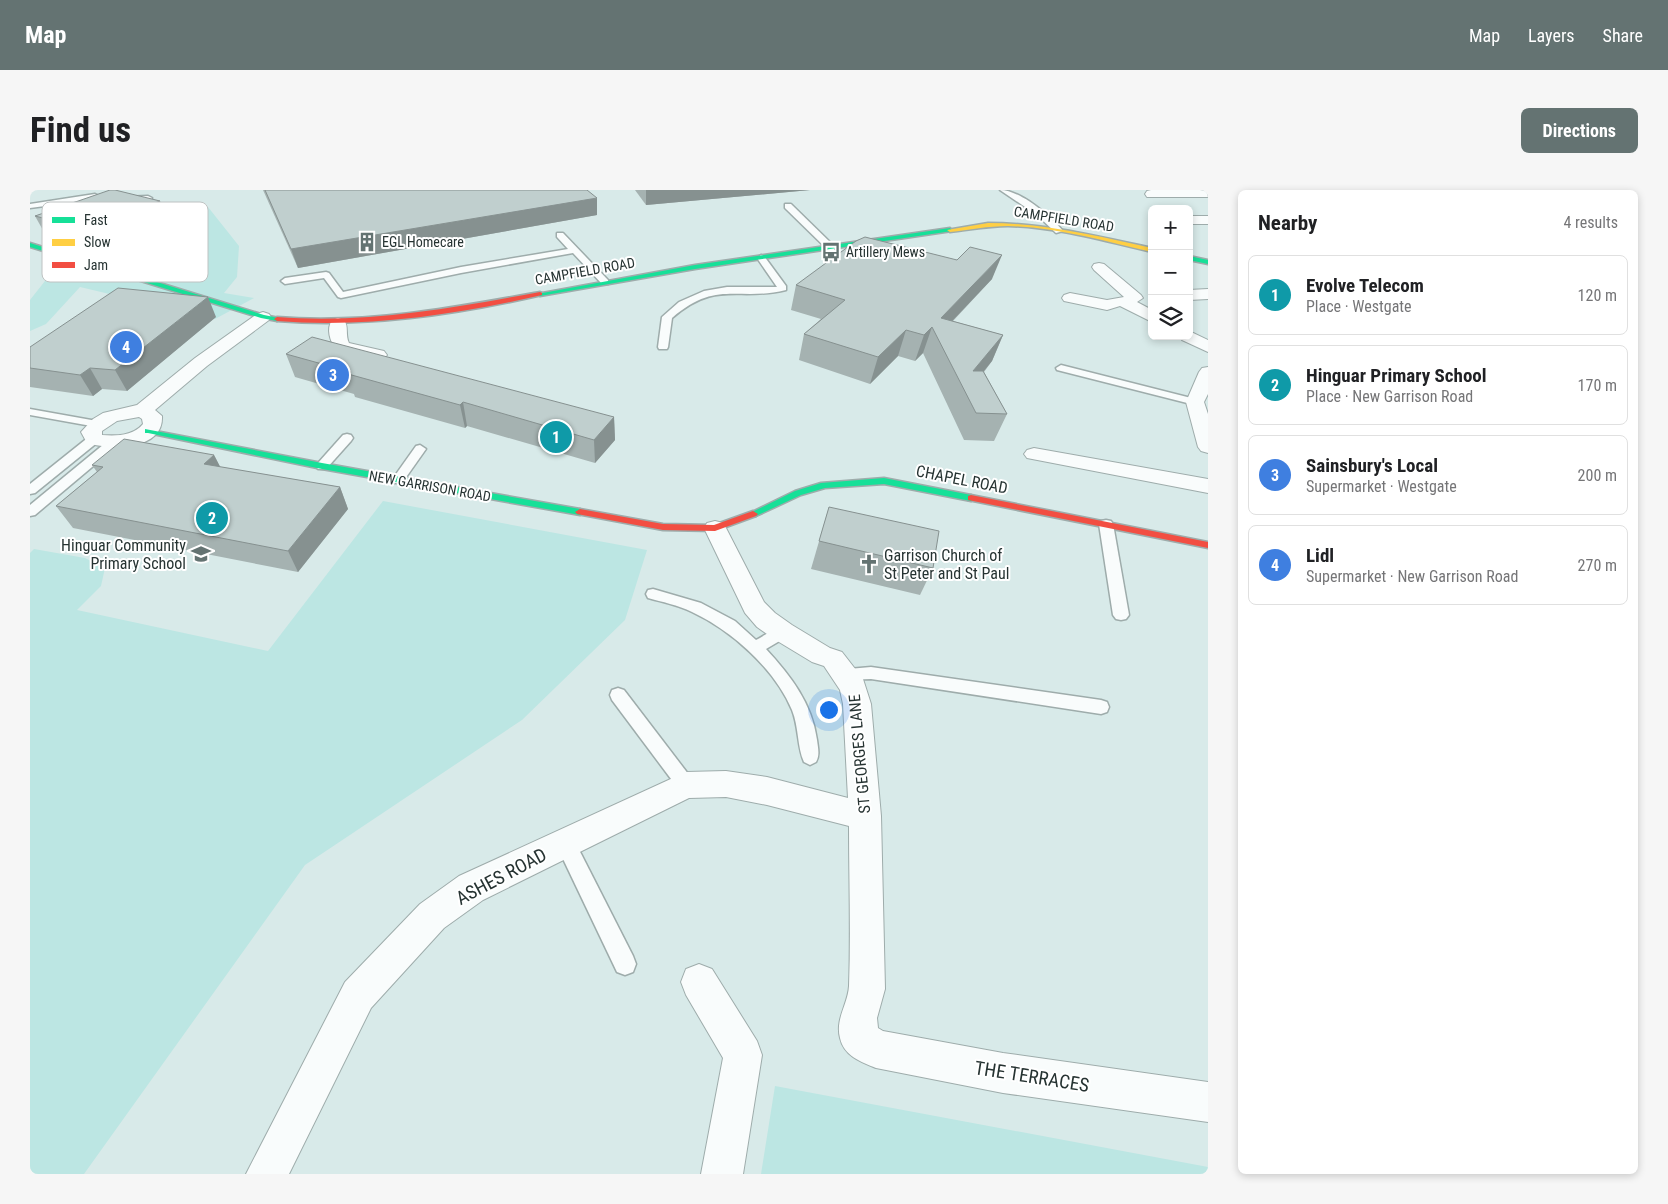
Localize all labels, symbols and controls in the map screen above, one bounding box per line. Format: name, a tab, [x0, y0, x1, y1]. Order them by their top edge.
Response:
text: Map	[25, 21, 66, 49]
text: Map	[1469, 25, 1500, 46]
text: Layers	[1528, 25, 1575, 46]
text: Share	[1603, 25, 1643, 46]
button: Directions	[1521, 108, 1638, 153]
text: Find us	[30, 110, 131, 151]
legend	[42, 202, 208, 282]
street label: CAMPFIELD ROAD	[1013, 203, 1115, 235]
map controls	[1148, 205, 1193, 340]
button: +	[1148, 205, 1193, 250]
text: Nearby	[1258, 211, 1317, 235]
text: Fast	[84, 212, 108, 228]
text: 4 results	[1563, 213, 1618, 232]
building icon: EGL Homecare	[356, 231, 378, 253]
text: Slow	[84, 234, 111, 250]
place label: EGL Homecare	[382, 234, 464, 250]
bus stop icon: Artillery Mews	[820, 241, 842, 263]
place label: Artillery Mews	[846, 244, 925, 260]
button: −	[1148, 250, 1193, 295]
street label: CAMPFIELD ROAD	[534, 254, 636, 288]
text: Jam	[84, 257, 108, 273]
text: Evolve Telecom	[1306, 274, 1424, 297]
text: 1	[1271, 286, 1279, 305]
text: 120 m	[1578, 286, 1617, 305]
button: layers	[1148, 295, 1193, 340]
text: Place · Westgate	[1306, 297, 1412, 316]
pin: 4	[110, 328, 142, 366]
pin: 3	[317, 356, 349, 394]
text: Hinguar Primary School	[1306, 364, 1487, 387]
text: 2	[1271, 376, 1279, 395]
text: 170 m	[1578, 376, 1617, 395]
text: Place · New Garrison Road	[1306, 387, 1473, 406]
pin: 1	[540, 418, 572, 456]
text: Sainsbury's Local	[1306, 454, 1438, 477]
street label: CHAPEL ROAD	[915, 461, 1009, 498]
text: 3	[1271, 466, 1279, 485]
text: 200 m	[1578, 466, 1617, 485]
street label: NEW GARRISON ROAD	[368, 467, 492, 505]
text: Supermarket · Westgate	[1306, 477, 1457, 496]
pin: 2	[196, 499, 228, 537]
place label: Hinguar Community Primary School	[61, 536, 186, 573]
school or university icon: Hinguar Community Primary School	[190, 543, 212, 565]
text: Lidl	[1306, 544, 1334, 567]
place label: Garrison Church of St Peter and St Paul	[884, 546, 1009, 583]
church icon: Garrison Church of St Peter and St Paul	[858, 553, 880, 575]
text: 4	[1271, 556, 1279, 575]
text: 270 m	[1578, 556, 1617, 575]
text: Supermarket · New Garrison Road	[1306, 567, 1518, 586]
street label: ST GEORGES LANE	[845, 693, 874, 814]
your location	[816, 697, 842, 723]
street label: ASHES ROAD	[452, 843, 551, 910]
street label: THE TERRACES	[973, 1056, 1091, 1097]

